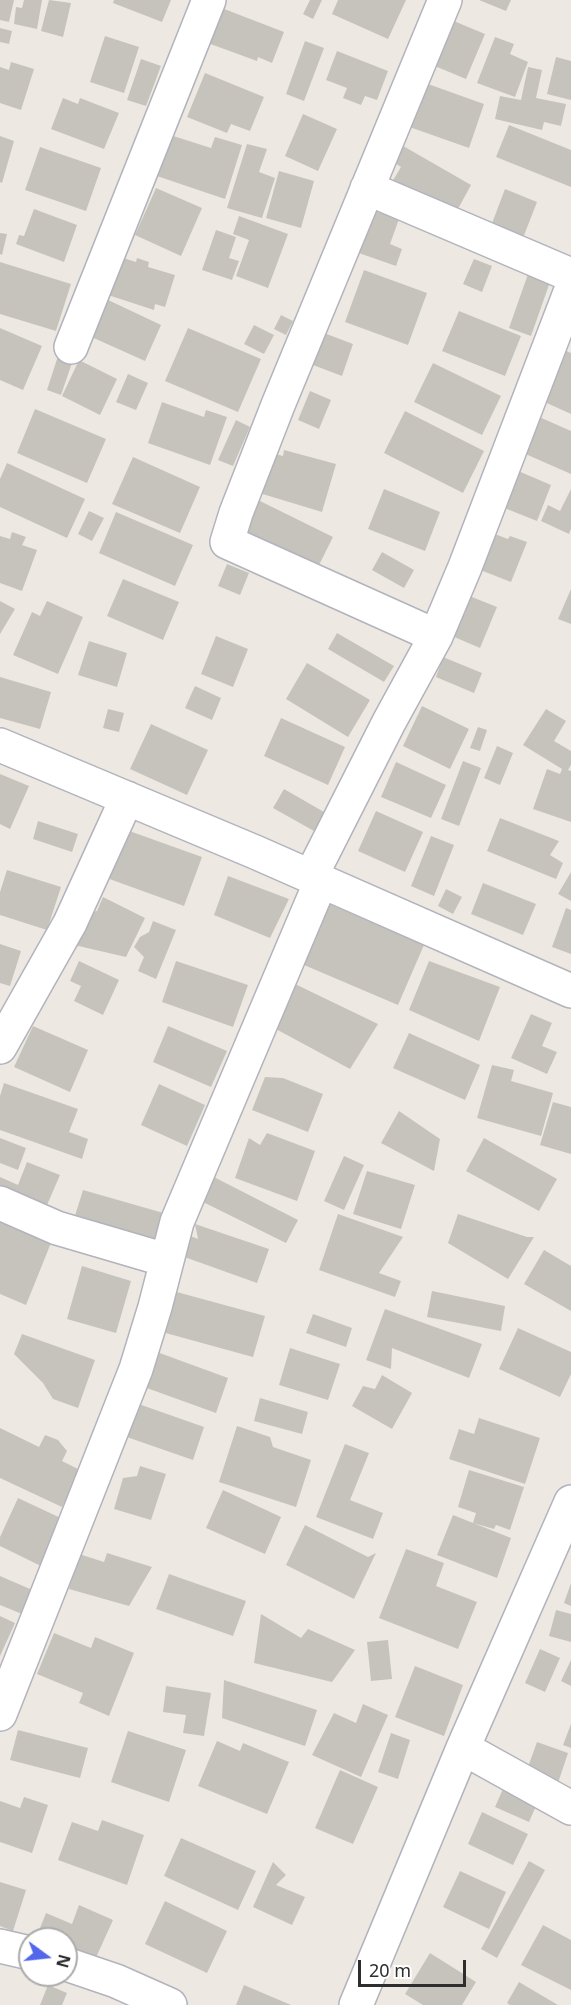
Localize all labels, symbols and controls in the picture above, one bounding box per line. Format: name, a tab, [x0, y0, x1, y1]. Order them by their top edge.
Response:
north arrow	[18, 1927, 78, 1987]
scale bar	[361, 1948, 469, 1986]
text: N	[51, 1952, 76, 1970]
text: 20 m	[369, 1958, 411, 1982]

